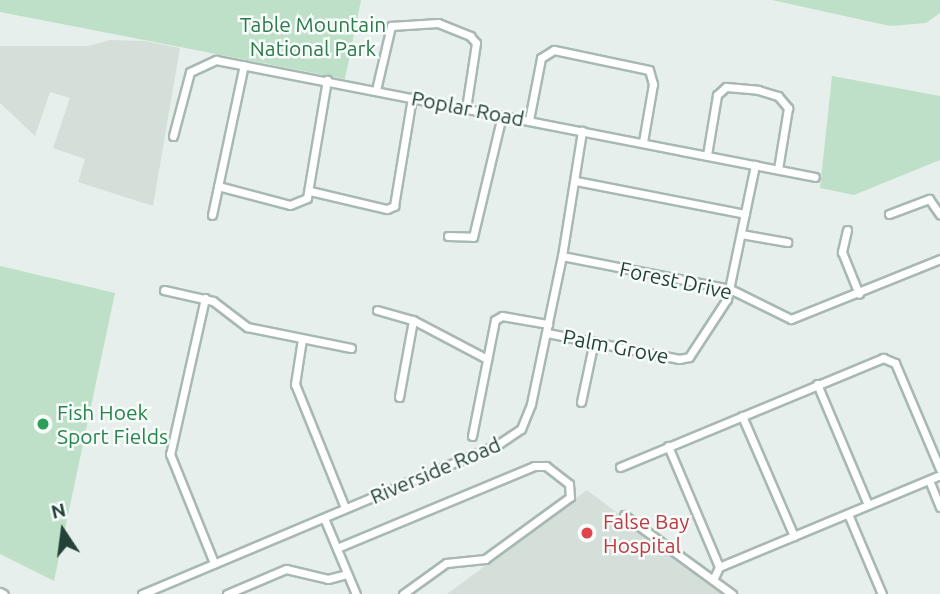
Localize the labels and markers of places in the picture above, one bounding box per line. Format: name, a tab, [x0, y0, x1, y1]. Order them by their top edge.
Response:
place label: Fish Hoek Sport Fields	[57, 399, 168, 449]
marker: Fish Hoek Sport Fields	[35, 416, 51, 432]
place label: False Bay Hospital	[603, 508, 689, 558]
marker: False Bay Hospital	[577, 523, 597, 543]

